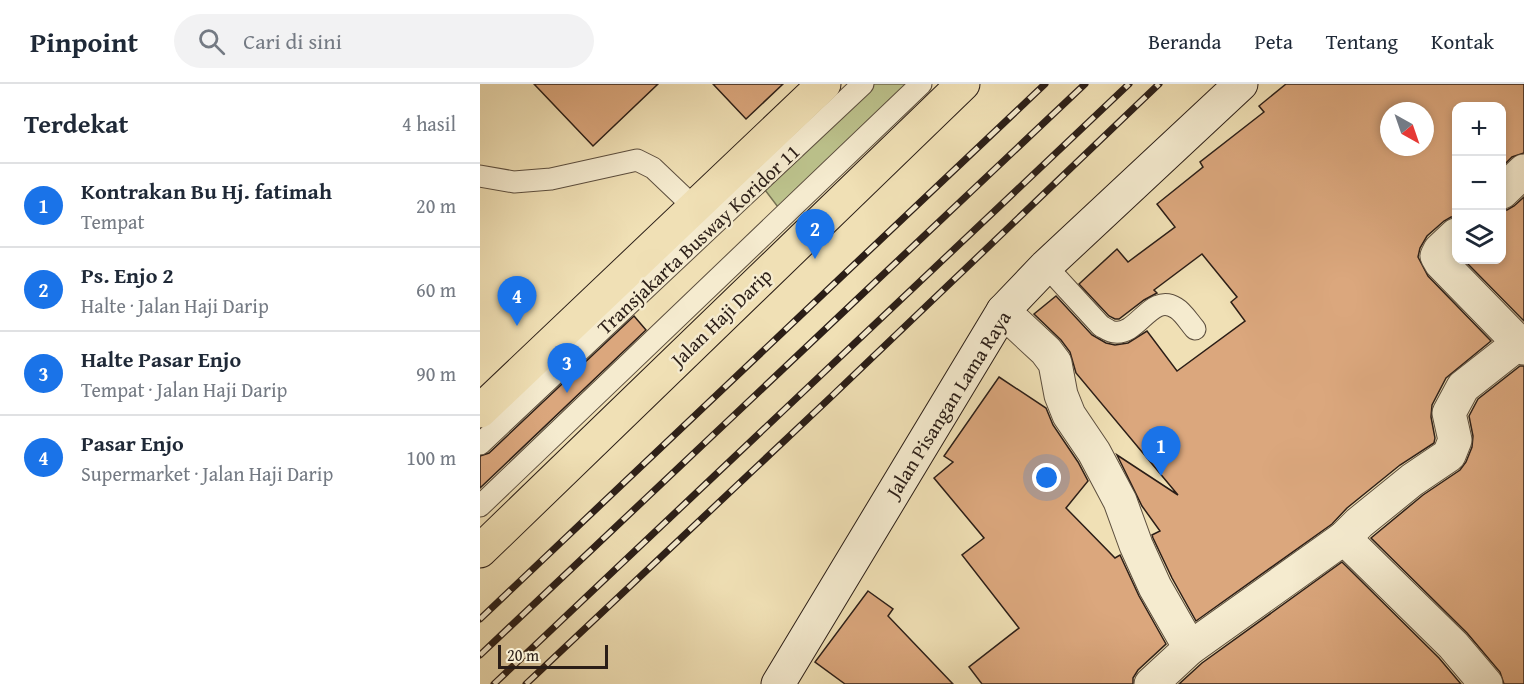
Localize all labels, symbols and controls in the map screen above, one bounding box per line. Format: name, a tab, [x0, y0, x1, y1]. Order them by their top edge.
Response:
search box	[174, 14, 594, 68]
text: Pinpoint	[30, 21, 138, 62]
icon: search	[195, 25, 228, 58]
text: Cari di sini	[243, 25, 342, 57]
text: Beranda	[1148, 26, 1221, 57]
text: Peta	[1254, 26, 1293, 57]
text: Tentang	[1326, 26, 1398, 57]
text: Kontak	[1431, 26, 1494, 57]
north arrow	[1380, 102, 1434, 156]
map controls	[1452, 102, 1506, 264]
button: +	[1452, 102, 1506, 156]
text: Terdekat	[24, 104, 128, 143]
text: 4 hasil	[402, 109, 456, 138]
street label: Transjakarta Busway Koridor 11	[590, 137, 806, 341]
button: −	[1452, 156, 1506, 210]
text: Kontrakan Bu Hj. fatimah	[81, 175, 332, 207]
text: 1	[38, 191, 49, 220]
text: 20 m	[416, 191, 456, 220]
text: Tempat	[81, 207, 144, 236]
pin: 2	[796, 210, 834, 259]
button: layers	[1452, 210, 1506, 264]
text: Ps. Enjo 2	[81, 259, 174, 291]
street label: Jalan Haji Darip	[662, 261, 778, 375]
text: 2	[38, 275, 49, 304]
text: 60 m	[416, 275, 456, 304]
pin: 4	[498, 276, 537, 326]
text: Halte · Jalan Haji Darip	[81, 291, 269, 320]
street label: Jalan Pisangan Lama Raya	[877, 304, 1018, 506]
text: Halte Pasar Enjo	[81, 343, 241, 375]
pin: 3	[548, 344, 586, 393]
text: 3	[38, 359, 49, 388]
text: 90 m	[416, 359, 456, 388]
text: Tempat · Jalan Haji Darip	[81, 375, 287, 404]
pin: 1	[1142, 426, 1180, 476]
text: Pasar Enjo	[81, 427, 184, 459]
text: 4	[38, 443, 49, 472]
text: 100 m	[406, 443, 456, 472]
text: Supermarket · Jalan Haji Darip	[81, 459, 333, 488]
your location	[1032, 463, 1061, 492]
scale bar	[498, 642, 608, 670]
text: 20 m	[507, 643, 539, 667]

